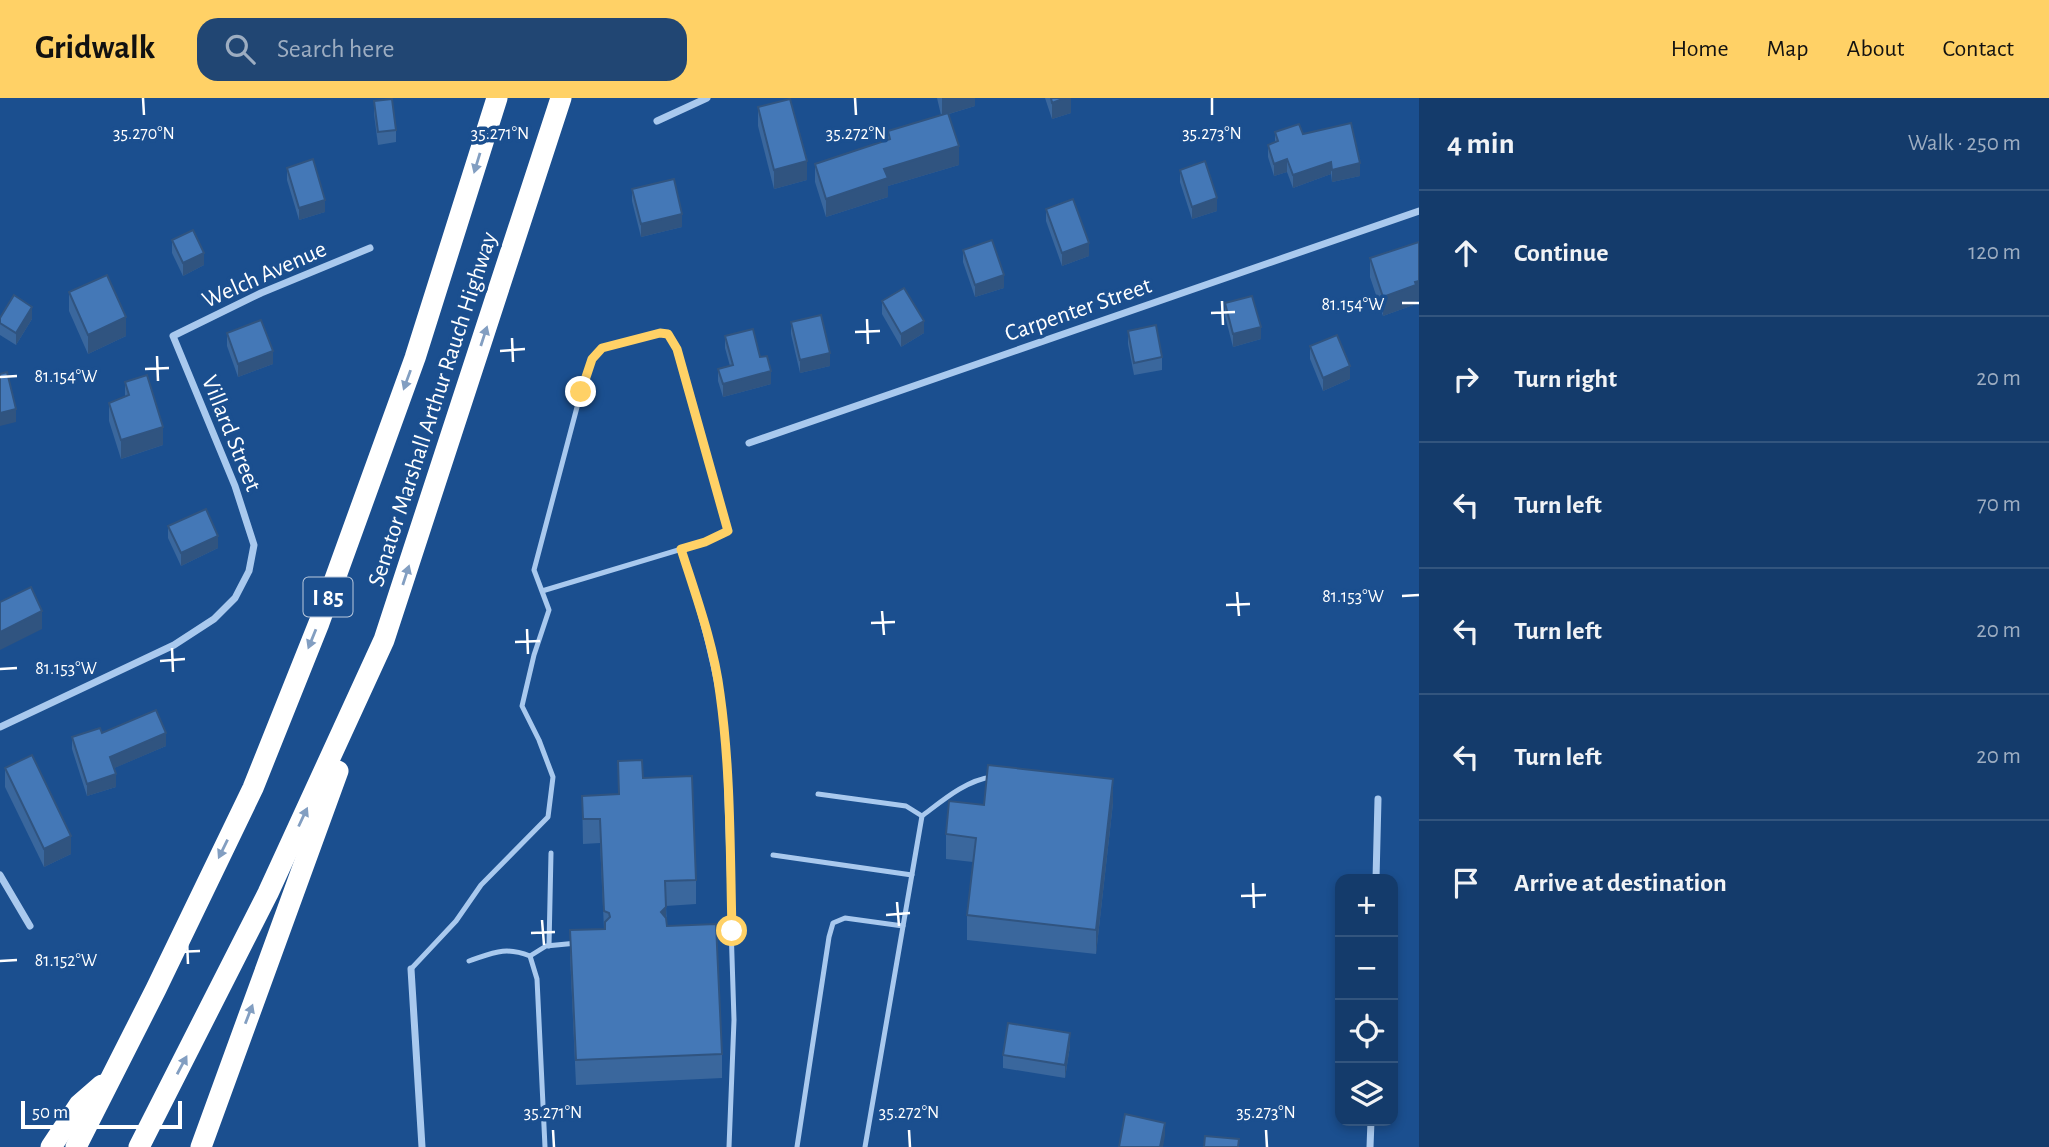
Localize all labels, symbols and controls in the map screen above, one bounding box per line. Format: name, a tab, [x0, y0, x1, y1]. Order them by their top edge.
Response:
search box	[197, 18, 687, 81]
icon: search	[221, 30, 259, 68]
text: Gridwalk	[35, 32, 155, 65]
text: Search here	[277, 36, 395, 62]
text: Home	[1671, 37, 1729, 61]
text: Map	[1767, 37, 1809, 61]
text: About	[1847, 37, 1904, 61]
text: Contact	[1942, 37, 2014, 61]
text: 35.270°N	[113, 125, 175, 143]
text: 35.271°N	[471, 125, 529, 143]
text: 35.272°N	[826, 125, 886, 143]
text: 35.273°N	[1182, 125, 1242, 143]
text: 4 min	[1447, 129, 1515, 159]
text: Walk · 250 m	[1908, 132, 2021, 155]
one-way arrow	[471, 153, 481, 174]
street label: Senator Marshall Arthur Rauch Highway	[364, 229, 502, 590]
icon: ahead	[1447, 234, 1485, 272]
street label: Welch Avenue	[199, 237, 330, 313]
text: Continue	[1514, 240, 1609, 266]
text: 120 m	[1968, 241, 2021, 264]
street label: Carpenter Street	[1002, 274, 1155, 346]
text: 81.154°W	[1322, 296, 1384, 314]
one-way arrow	[479, 325, 490, 346]
icon: right	[1447, 360, 1485, 398]
text: Turn right	[1514, 366, 1617, 392]
text: 20 m	[1976, 367, 2021, 390]
text: 81.154°W	[35, 368, 97, 386]
one-way arrow	[401, 369, 412, 390]
street label: Villard Street	[197, 372, 265, 495]
route end	[565, 376, 596, 407]
icon: left	[1447, 486, 1485, 524]
text: Turn left	[1514, 492, 1602, 518]
text: 70 m	[1977, 493, 2021, 516]
one-way arrow	[401, 565, 412, 586]
road number: I 85	[304, 578, 352, 617]
text: 81.153°W	[1322, 588, 1384, 606]
icon: left	[1447, 612, 1485, 650]
text: Turn left	[1514, 618, 1602, 644]
text: 20 m	[1976, 619, 2021, 642]
one-way arrow	[307, 629, 318, 650]
text: 81.153°W	[35, 660, 97, 678]
icon: left	[1447, 738, 1485, 776]
text: Turn left	[1514, 744, 1602, 770]
text: 20 m	[1976, 745, 2021, 768]
one-way arrow	[298, 806, 309, 827]
one-way arrow	[218, 839, 229, 859]
icon: arrive	[1447, 864, 1485, 902]
text: Arrive at destination	[1514, 870, 1727, 896]
map controls	[1335, 874, 1398, 1126]
button: +	[1335, 874, 1398, 937]
route start	[716, 915, 747, 946]
button: −	[1335, 937, 1398, 1000]
text: 81.152°W	[35, 952, 97, 970]
button: locate	[1335, 1000, 1398, 1063]
one-way arrow	[244, 1003, 255, 1024]
one-way arrow	[176, 1055, 188, 1075]
button: layers	[1335, 1063, 1398, 1126]
scale bar	[21, 1098, 182, 1130]
text: 50 m	[32, 1103, 68, 1122]
text: 35.271°N	[524, 1104, 582, 1122]
text: 35.272°N	[879, 1104, 939, 1122]
text: 35.273°N	[1236, 1104, 1296, 1122]

